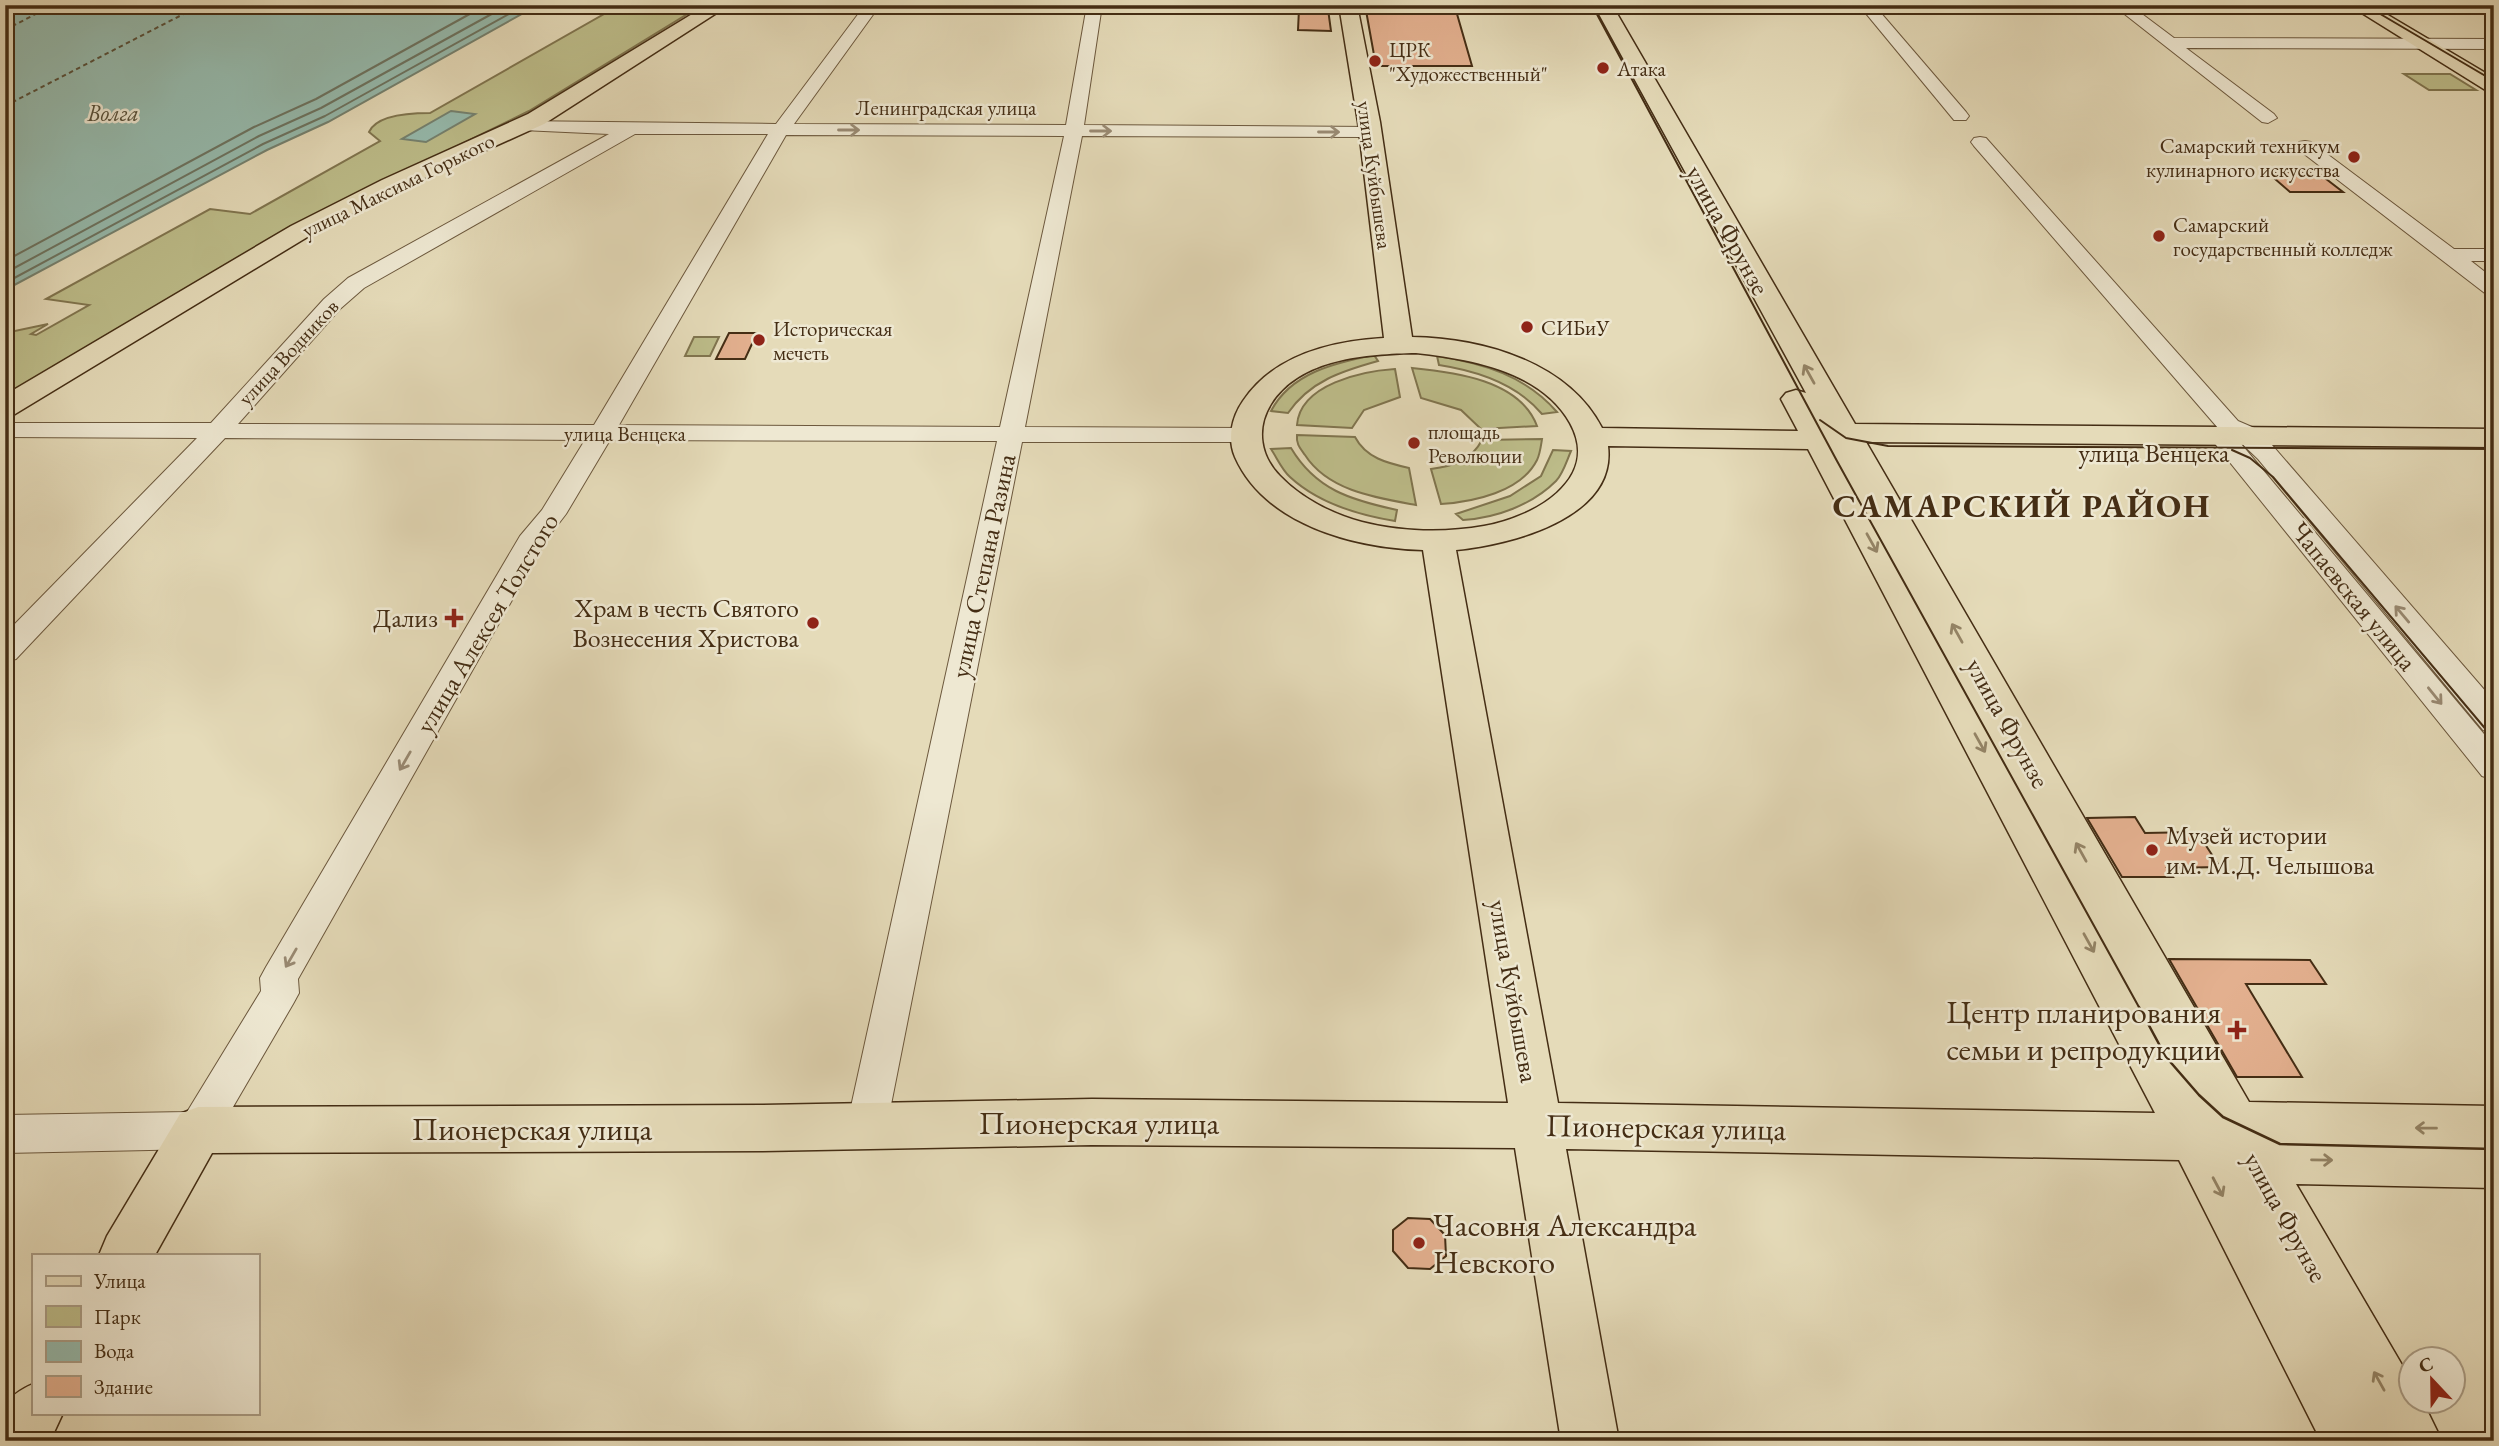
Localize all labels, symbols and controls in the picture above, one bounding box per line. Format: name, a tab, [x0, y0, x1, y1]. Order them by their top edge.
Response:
place label: ЦРК "Художественный"	[1389, 36, 1548, 87]
marker: ЦРК "Художественный"	[1367, 53, 1383, 69]
place label: Атака	[1616, 55, 1667, 82]
marker: Атака	[1595, 60, 1611, 76]
street label: Ленинградская улица	[856, 94, 1037, 121]
water label: Волга	[86, 98, 139, 128]
street label: улица Куйбышева	[1351, 99, 1399, 251]
one-way arrow	[837, 123, 860, 137]
one-way arrow	[1089, 124, 1112, 138]
one-way arrow	[1317, 125, 1340, 139]
street label: улица Максима Горького	[297, 127, 499, 243]
place label: Самарский техникум кулинарного искусства	[2146, 132, 2341, 183]
marker: Самарский техникум кулинарного искусства	[2346, 149, 2362, 165]
street label: улица Фрунзе	[1678, 159, 1778, 301]
place label: Самарский государственный колледж	[2173, 211, 2393, 262]
marker: Самарский государственный колледж	[2151, 228, 2167, 244]
street label: улица Водников	[232, 293, 344, 411]
place label: СИБиУ	[1541, 314, 1610, 341]
place label: Историческая мечеть	[773, 315, 893, 366]
marker: СИБиУ	[1519, 319, 1535, 335]
marker: Историческая мечеть	[751, 332, 767, 348]
one-way arrow	[1802, 364, 1815, 385]
place label: площадь Революции	[1428, 418, 1522, 469]
street label: улица Венцека	[564, 420, 687, 447]
marker: площадь Революции	[1406, 435, 1422, 451]
street label: улица Венцека	[2079, 436, 2230, 470]
street label: улица Степана Разина	[943, 450, 1024, 681]
district label: САМАРСКИЙ РАЙОН	[1832, 484, 2212, 527]
street label: улица Алексея Толстого	[408, 507, 566, 739]
street label: Чапаевская улица	[2283, 514, 2425, 678]
one-way arrow	[1866, 532, 1879, 553]
place label: Храм в честь Святого Вознесения Христова	[572, 591, 800, 655]
place label: Дализ	[373, 601, 438, 635]
one-way arrow	[2394, 605, 2410, 623]
marker: Дализ	[444, 608, 464, 628]
marker: Храм в честь Святого Вознесения Христова	[805, 615, 821, 631]
one-way arrow	[1950, 623, 1963, 644]
street label: улица Фрунзе	[1958, 652, 2058, 794]
one-way arrow	[2428, 687, 2443, 705]
one-way arrow	[1974, 732, 1988, 753]
one-way arrow	[397, 750, 411, 770]
place label: Музей истории им. М.Д. Челышова	[2166, 818, 2375, 882]
marker: Музей истории им. М.Д. Челышова	[2144, 842, 2160, 858]
one-way arrow	[2074, 843, 2088, 863]
street label: улица Куйбышева	[1481, 897, 1547, 1086]
one-way arrow	[2082, 932, 2096, 952]
one-way arrow	[284, 947, 297, 968]
place label: Центр планирования семьи и репродукции	[1946, 991, 2221, 1070]
marker: Центр планирования семьи и репродукции	[2227, 1020, 2247, 1040]
street label: Пионерская улица	[979, 1102, 1220, 1144]
street label: Пионерская улица	[1545, 1104, 1787, 1150]
street label: Пионерская улица	[412, 1108, 653, 1150]
one-way arrow	[2414, 1121, 2437, 1135]
street label: улица Фрунзе	[2236, 1146, 2336, 1288]
one-way arrow	[2310, 1154, 2333, 1167]
one-way arrow	[2212, 1176, 2226, 1197]
place label: Часовня Александра Невского	[1433, 1204, 1697, 1283]
marker: Часовня Александра Невского	[1411, 1235, 1427, 1251]
legend	[32, 1254, 259, 1414]
text: Улица	[93, 1267, 146, 1294]
text: Парк	[94, 1303, 141, 1330]
text: Вода	[94, 1337, 135, 1364]
north arrow	[2398, 1344, 2468, 1414]
text: С	[2415, 1351, 2437, 1379]
one-way arrow	[2372, 1372, 2386, 1392]
text: Здание	[94, 1373, 153, 1400]

